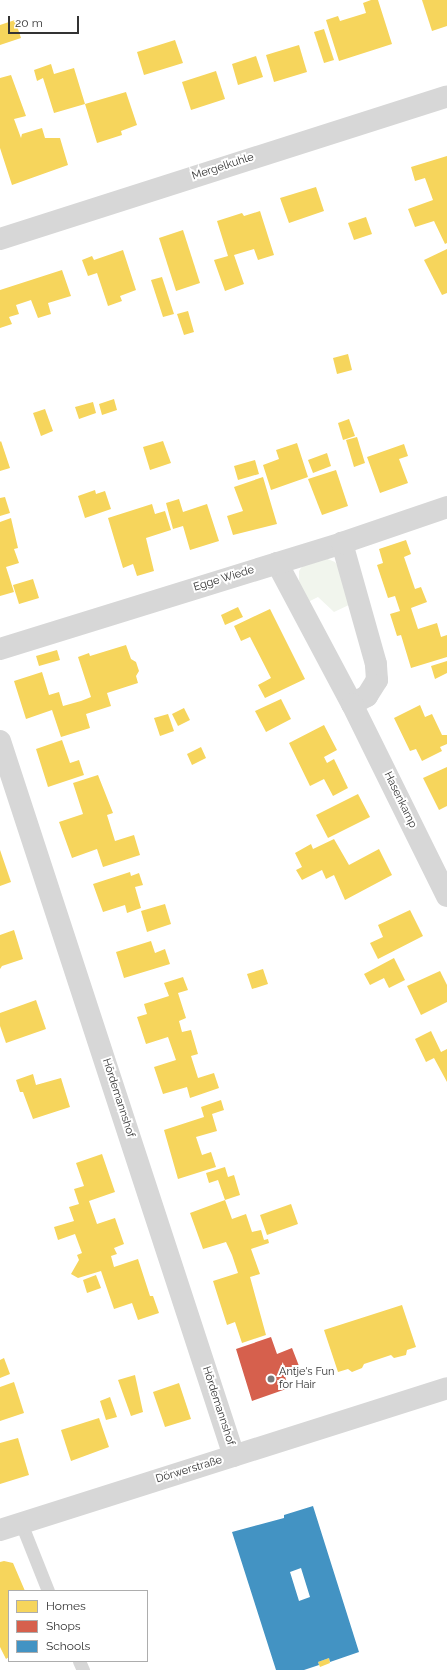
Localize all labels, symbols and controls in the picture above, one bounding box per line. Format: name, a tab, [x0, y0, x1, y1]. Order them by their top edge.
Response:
scale bar	[10, 8, 81, 34]
text: 20 m	[15, 16, 43, 30]
street label: Mergelkuhle	[190, 151, 256, 183]
street label: Egge Wiede	[192, 563, 256, 595]
street label: Hasenkamp	[381, 770, 419, 830]
street label: Hördemannshof	[99, 1057, 137, 1139]
street label: Hördemannshof	[199, 1365, 237, 1447]
place label: Antje's Fun for Hair	[279, 1366, 335, 1392]
marker: Antje's Fun for Hair	[266, 1374, 276, 1384]
street label: Dörwerstraße	[154, 1454, 224, 1486]
legend	[8, 1590, 148, 1662]
text: Homes	[46, 1599, 86, 1613]
text: Shops	[46, 1619, 81, 1633]
text: Schools	[46, 1639, 90, 1653]

